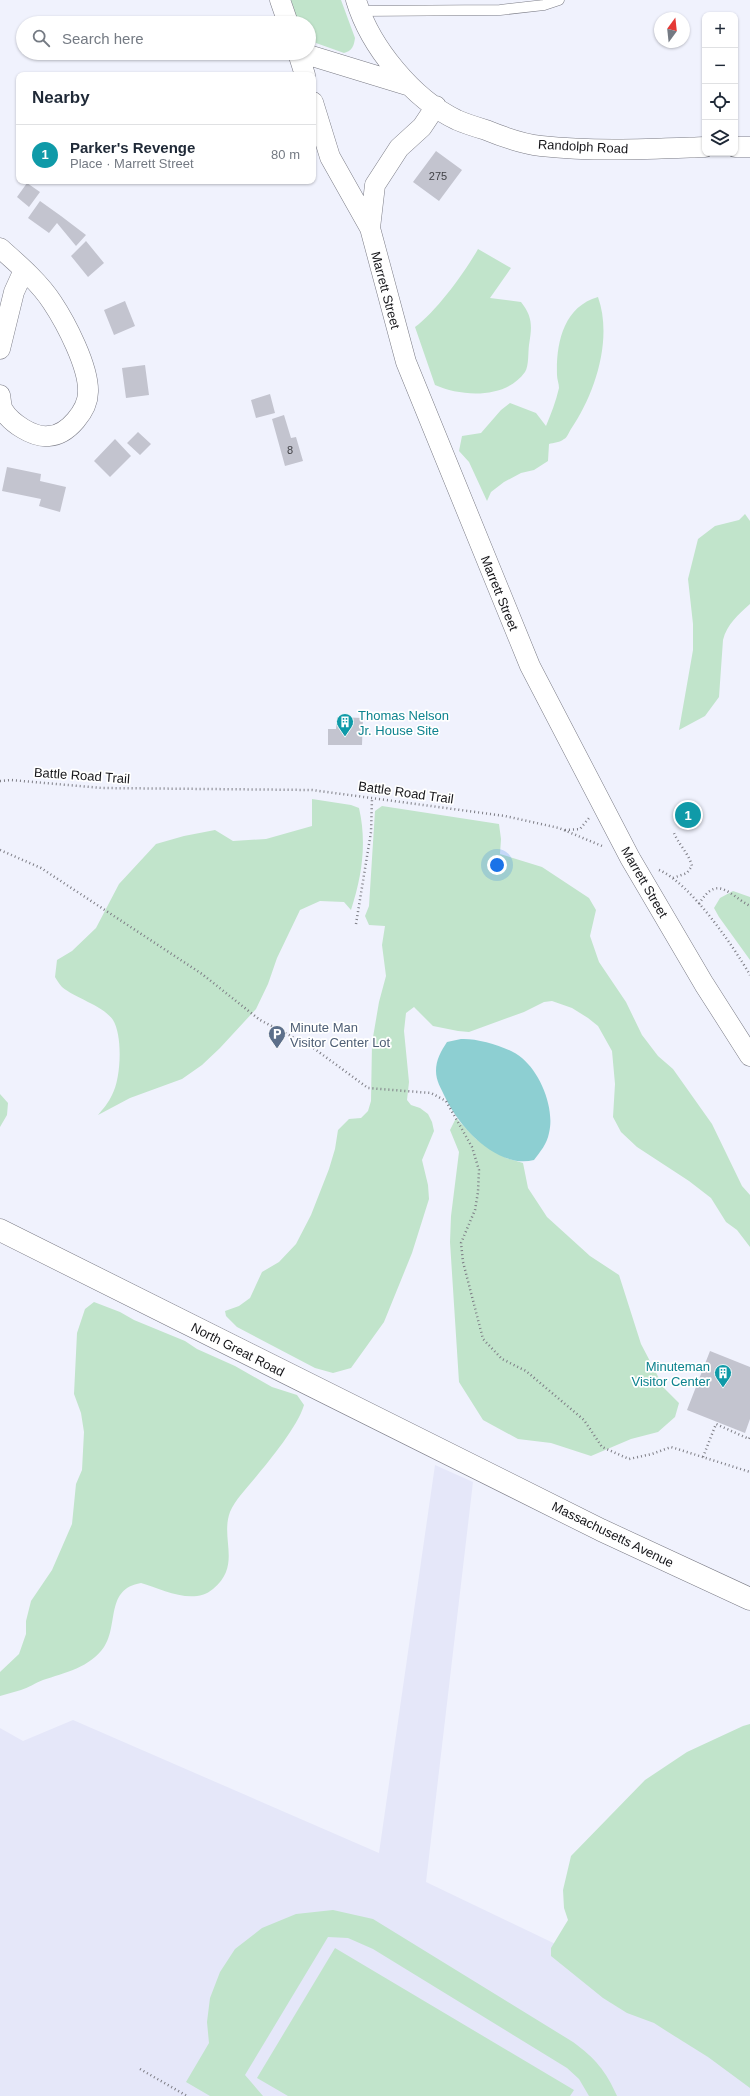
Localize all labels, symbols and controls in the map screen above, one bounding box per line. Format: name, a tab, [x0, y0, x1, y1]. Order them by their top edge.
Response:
north arrow	[654, 12, 690, 48]
map controls	[702, 12, 738, 156]
button: +	[702, 12, 738, 48]
search box	[16, 16, 316, 60]
icon: search	[30, 27, 52, 49]
text: Search here	[62, 30, 144, 47]
button: −	[702, 48, 738, 84]
button: locate	[702, 84, 738, 120]
text: Nearby	[32, 88, 90, 107]
button: layers	[702, 120, 738, 156]
street label: Randolph Road	[537, 137, 628, 156]
text: Parker's Revenge	[70, 139, 195, 156]
text: 1	[41, 147, 49, 162]
text: 80 m	[271, 147, 300, 162]
text: Place · Marrett Street	[70, 156, 194, 171]
house number: 275	[429, 170, 447, 182]
street label: Marrett Street	[368, 250, 403, 331]
house number: 8	[287, 444, 293, 456]
street label: Marrett Street	[478, 554, 522, 633]
place label: Thomas Nelson Jr. House Site	[358, 708, 449, 738]
building icon: Thomas Nelson Jr. House Site	[335, 712, 355, 737]
street label: Battle Road Trail	[34, 765, 131, 786]
street label: Battle Road Trail	[357, 778, 455, 807]
pin: 1	[675, 800, 701, 830]
street label: Marrett Street	[618, 844, 671, 921]
your location	[487, 855, 507, 875]
place label: Minute Man Visitor Center Lot	[290, 1020, 391, 1050]
parking icon: Minute Man Visitor Center Lot	[267, 1024, 287, 1049]
street label: North Great Road	[189, 1319, 287, 1379]
place label: Minuteman Visitor Center	[631, 1359, 711, 1389]
building icon: Minuteman Visitor Center	[713, 1363, 733, 1388]
street label: Massachusetts Avenue	[550, 1498, 676, 1570]

